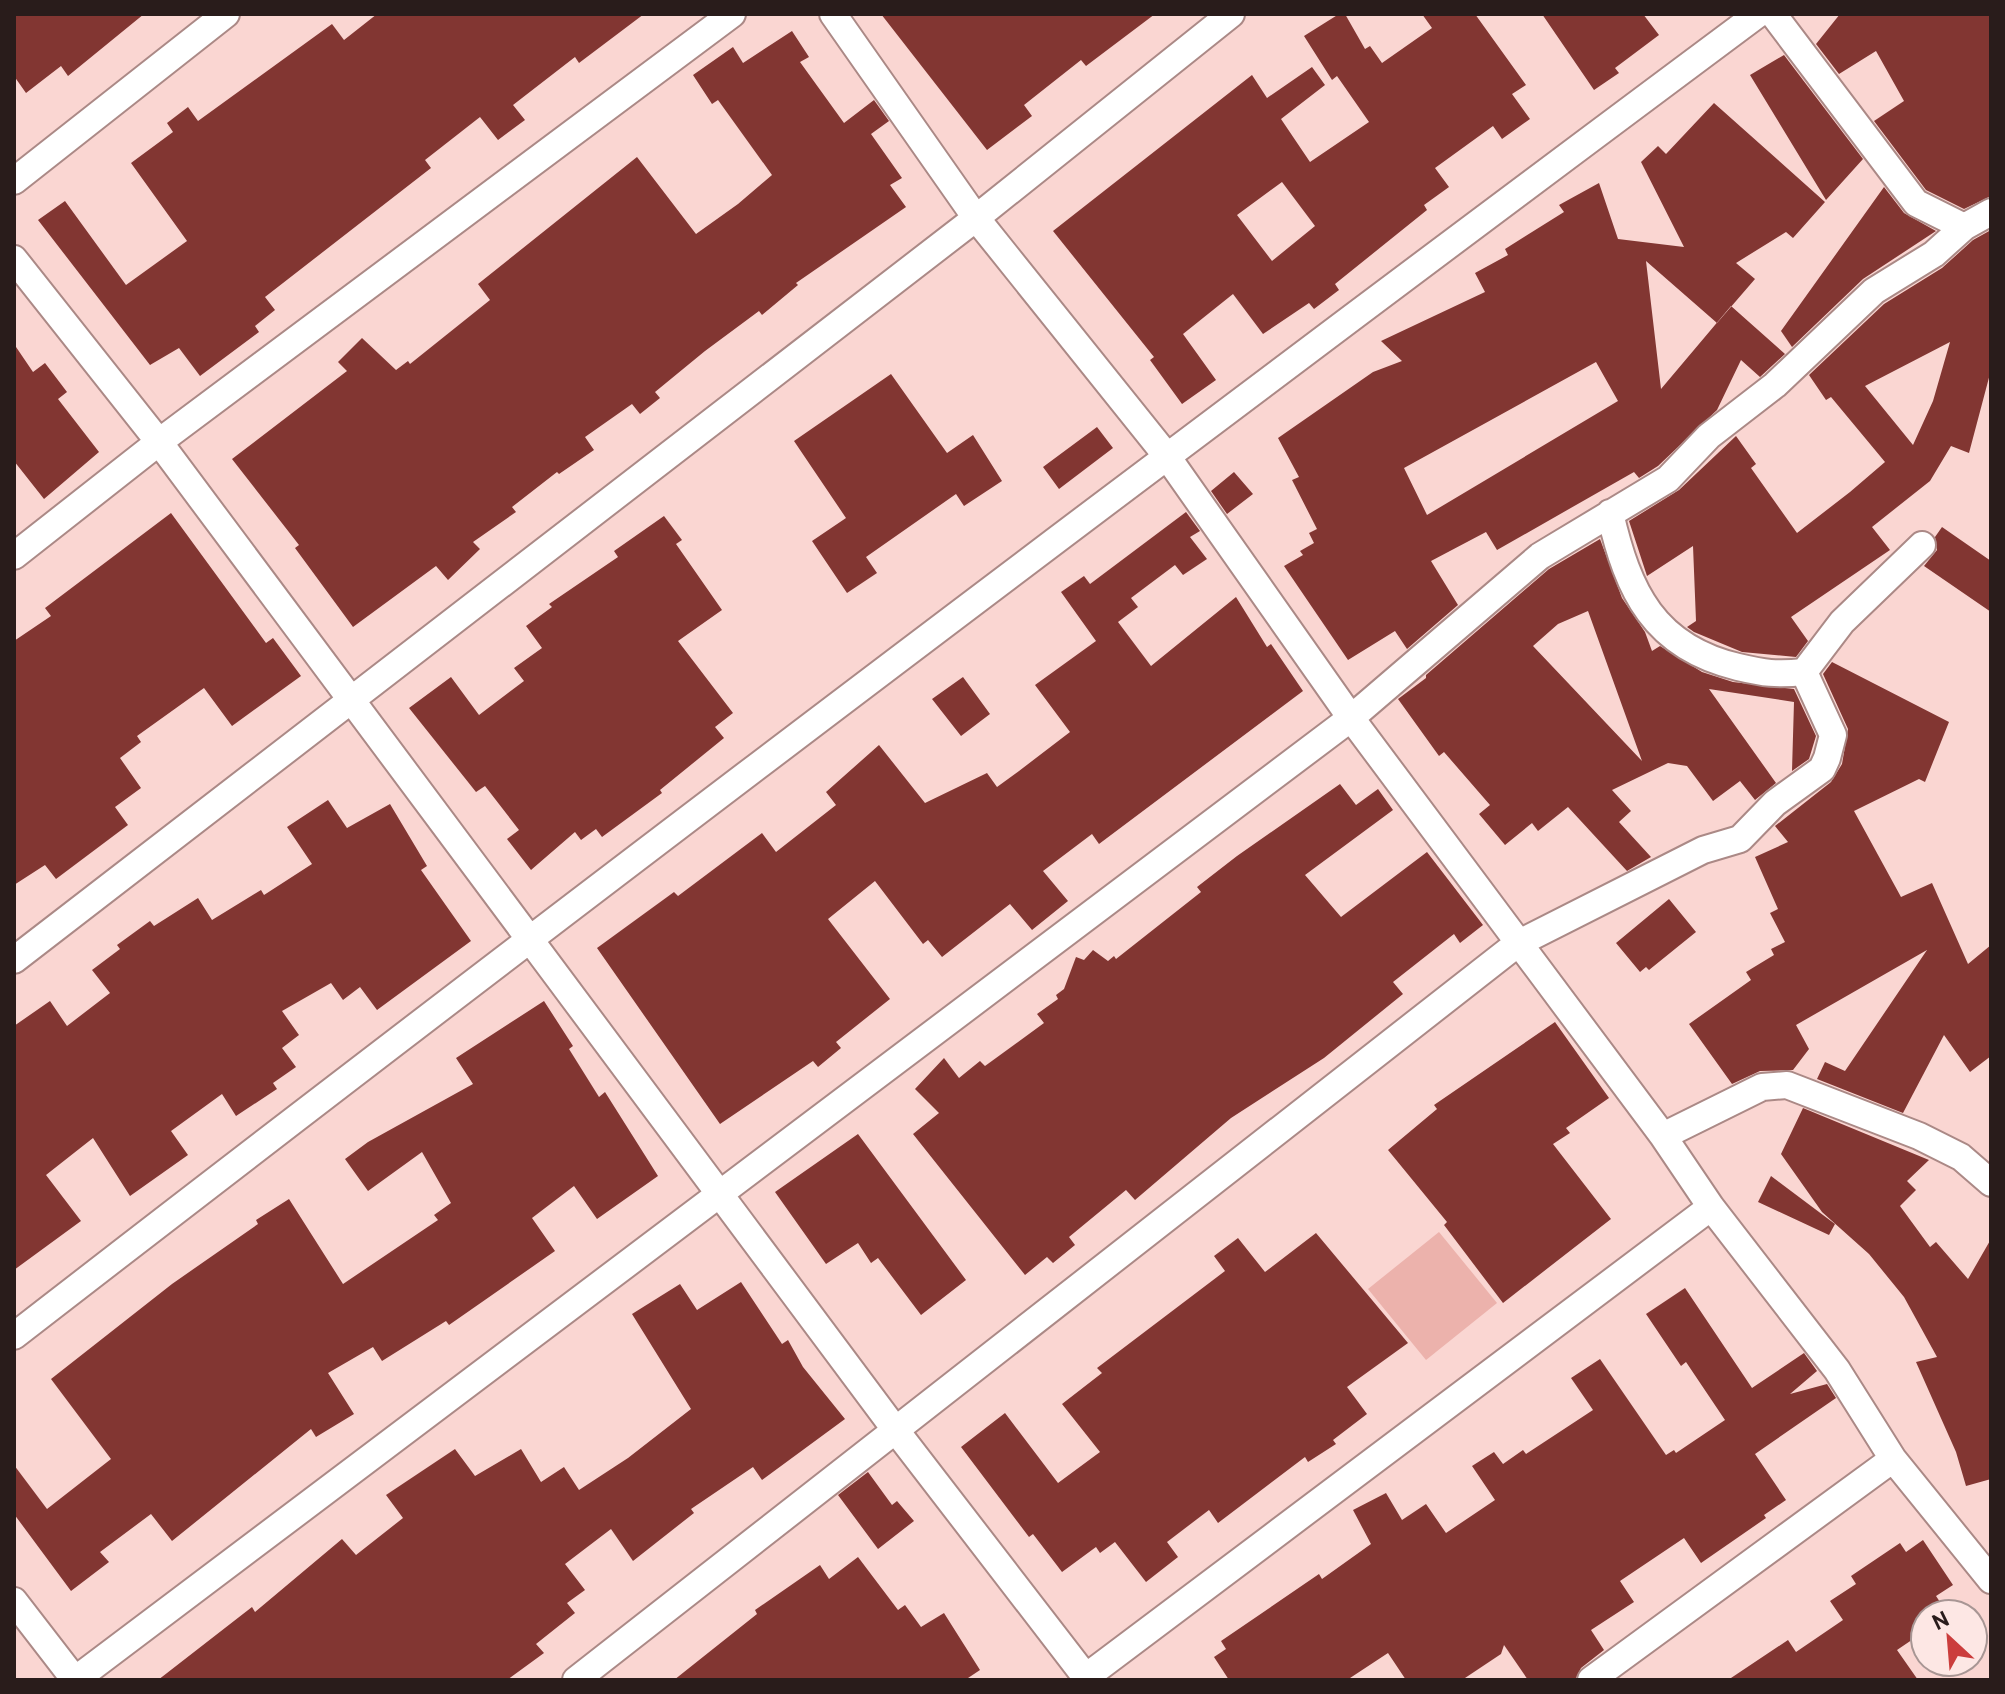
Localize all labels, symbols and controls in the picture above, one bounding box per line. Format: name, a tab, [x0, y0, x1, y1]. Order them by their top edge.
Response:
north arrow	[1909, 1598, 1989, 1678]
text: N	[1928, 1607, 1954, 1638]

